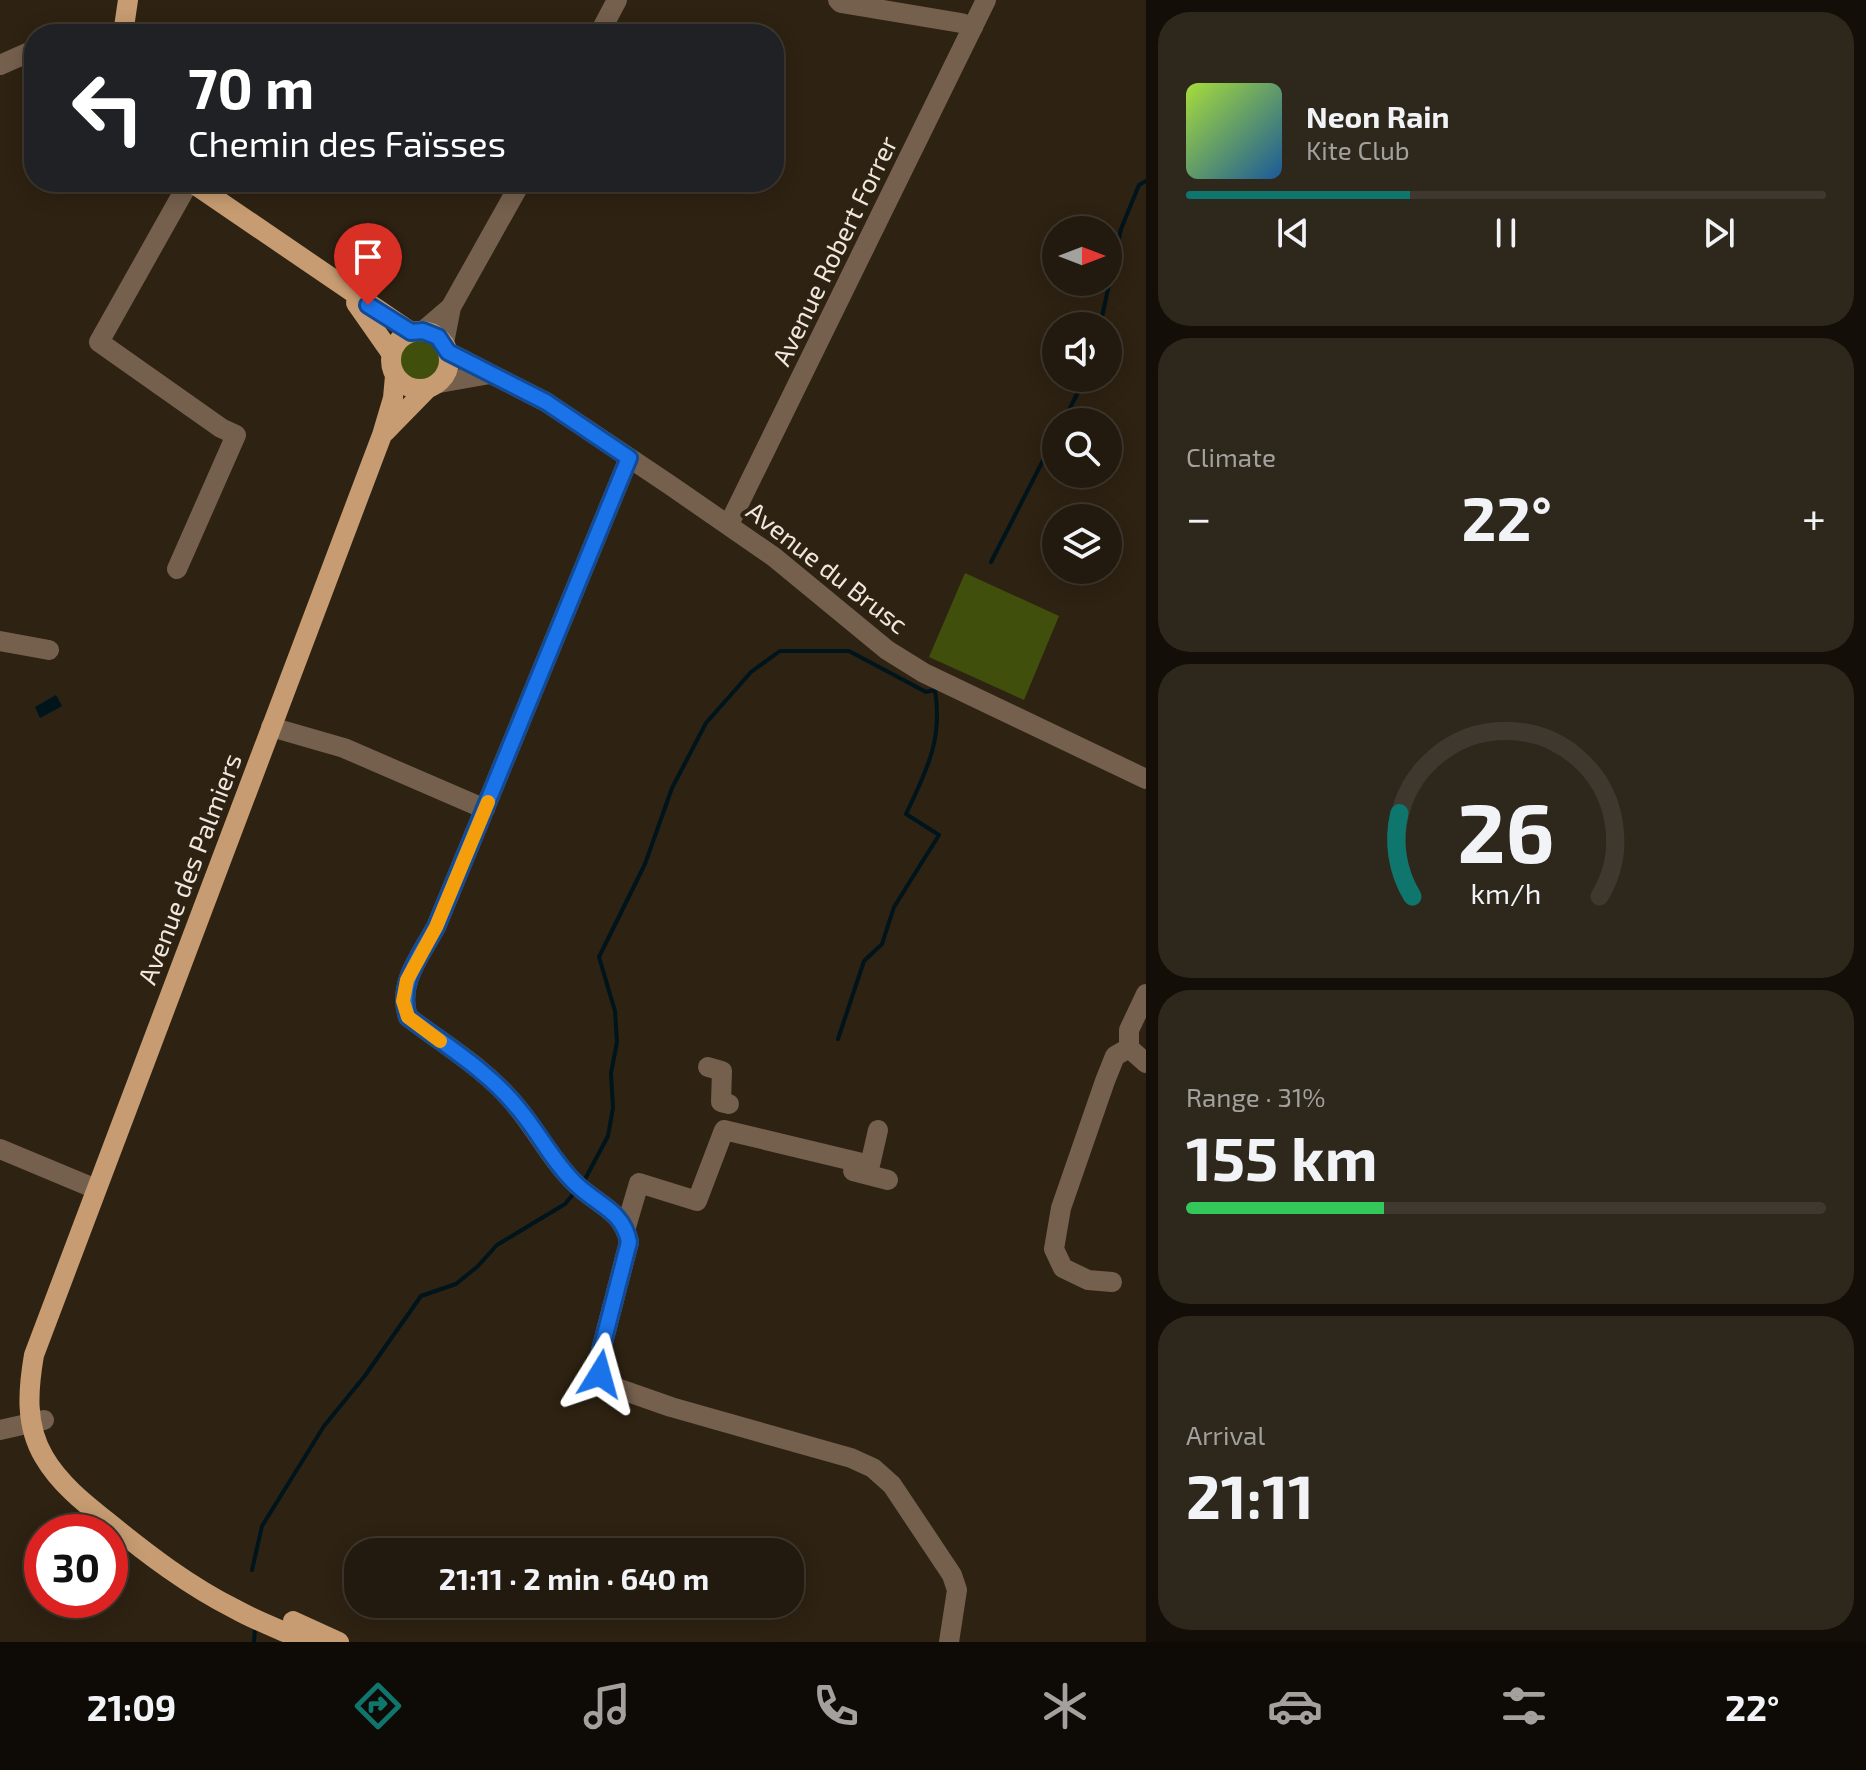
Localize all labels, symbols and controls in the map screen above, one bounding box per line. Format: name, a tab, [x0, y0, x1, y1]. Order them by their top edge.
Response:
text: 70 m	[188, 53, 314, 120]
icon: left	[56, 56, 160, 160]
text: Neon Rain	[1306, 98, 1450, 134]
text: Chemin des Faïsses	[188, 121, 506, 164]
street label: Avenue Robert Forrer	[765, 130, 903, 370]
text: Kite Club	[1306, 134, 1410, 165]
icon: previous	[1271, 211, 1315, 255]
icon: pause	[1484, 211, 1528, 255]
icon: next	[1697, 211, 1741, 255]
north arrow	[1042, 216, 1122, 296]
map controls	[1042, 216, 1122, 584]
pin	[334, 223, 402, 305]
icon: arrive	[346, 235, 390, 279]
button: sound	[1042, 312, 1122, 392]
button: search	[1042, 408, 1122, 488]
text: Climate	[1186, 441, 1276, 472]
text: 22°	[1462, 481, 1552, 553]
text: −	[1186, 490, 1212, 543]
text: +	[1802, 490, 1826, 543]
street label: Avenue du Brusc	[741, 494, 915, 639]
button: layers	[1042, 504, 1122, 584]
street label: Avenue des Palmiers	[130, 749, 247, 988]
text: 26	[1457, 780, 1555, 880]
text: km/h	[1471, 875, 1541, 910]
text: Range · 31%	[1186, 1081, 1326, 1112]
text: 155 km	[1186, 1121, 1378, 1193]
position arrow	[558, 1332, 642, 1416]
text: Arrival	[1186, 1419, 1265, 1450]
text: 21:11	[1186, 1459, 1314, 1531]
speed limit sign: 30	[24, 1514, 128, 1618]
text: 21:11 · 2 min · 640 m	[439, 1560, 709, 1596]
icon: directions	[350, 1678, 406, 1734]
icon: music	[579, 1678, 635, 1734]
icon: phone	[808, 1678, 864, 1734]
icon: climate	[1037, 1678, 1093, 1734]
icon: car	[1267, 1678, 1323, 1734]
icon: filters	[1496, 1678, 1552, 1734]
text: 21:09	[87, 1685, 176, 1728]
text: 22°	[1725, 1685, 1779, 1728]

